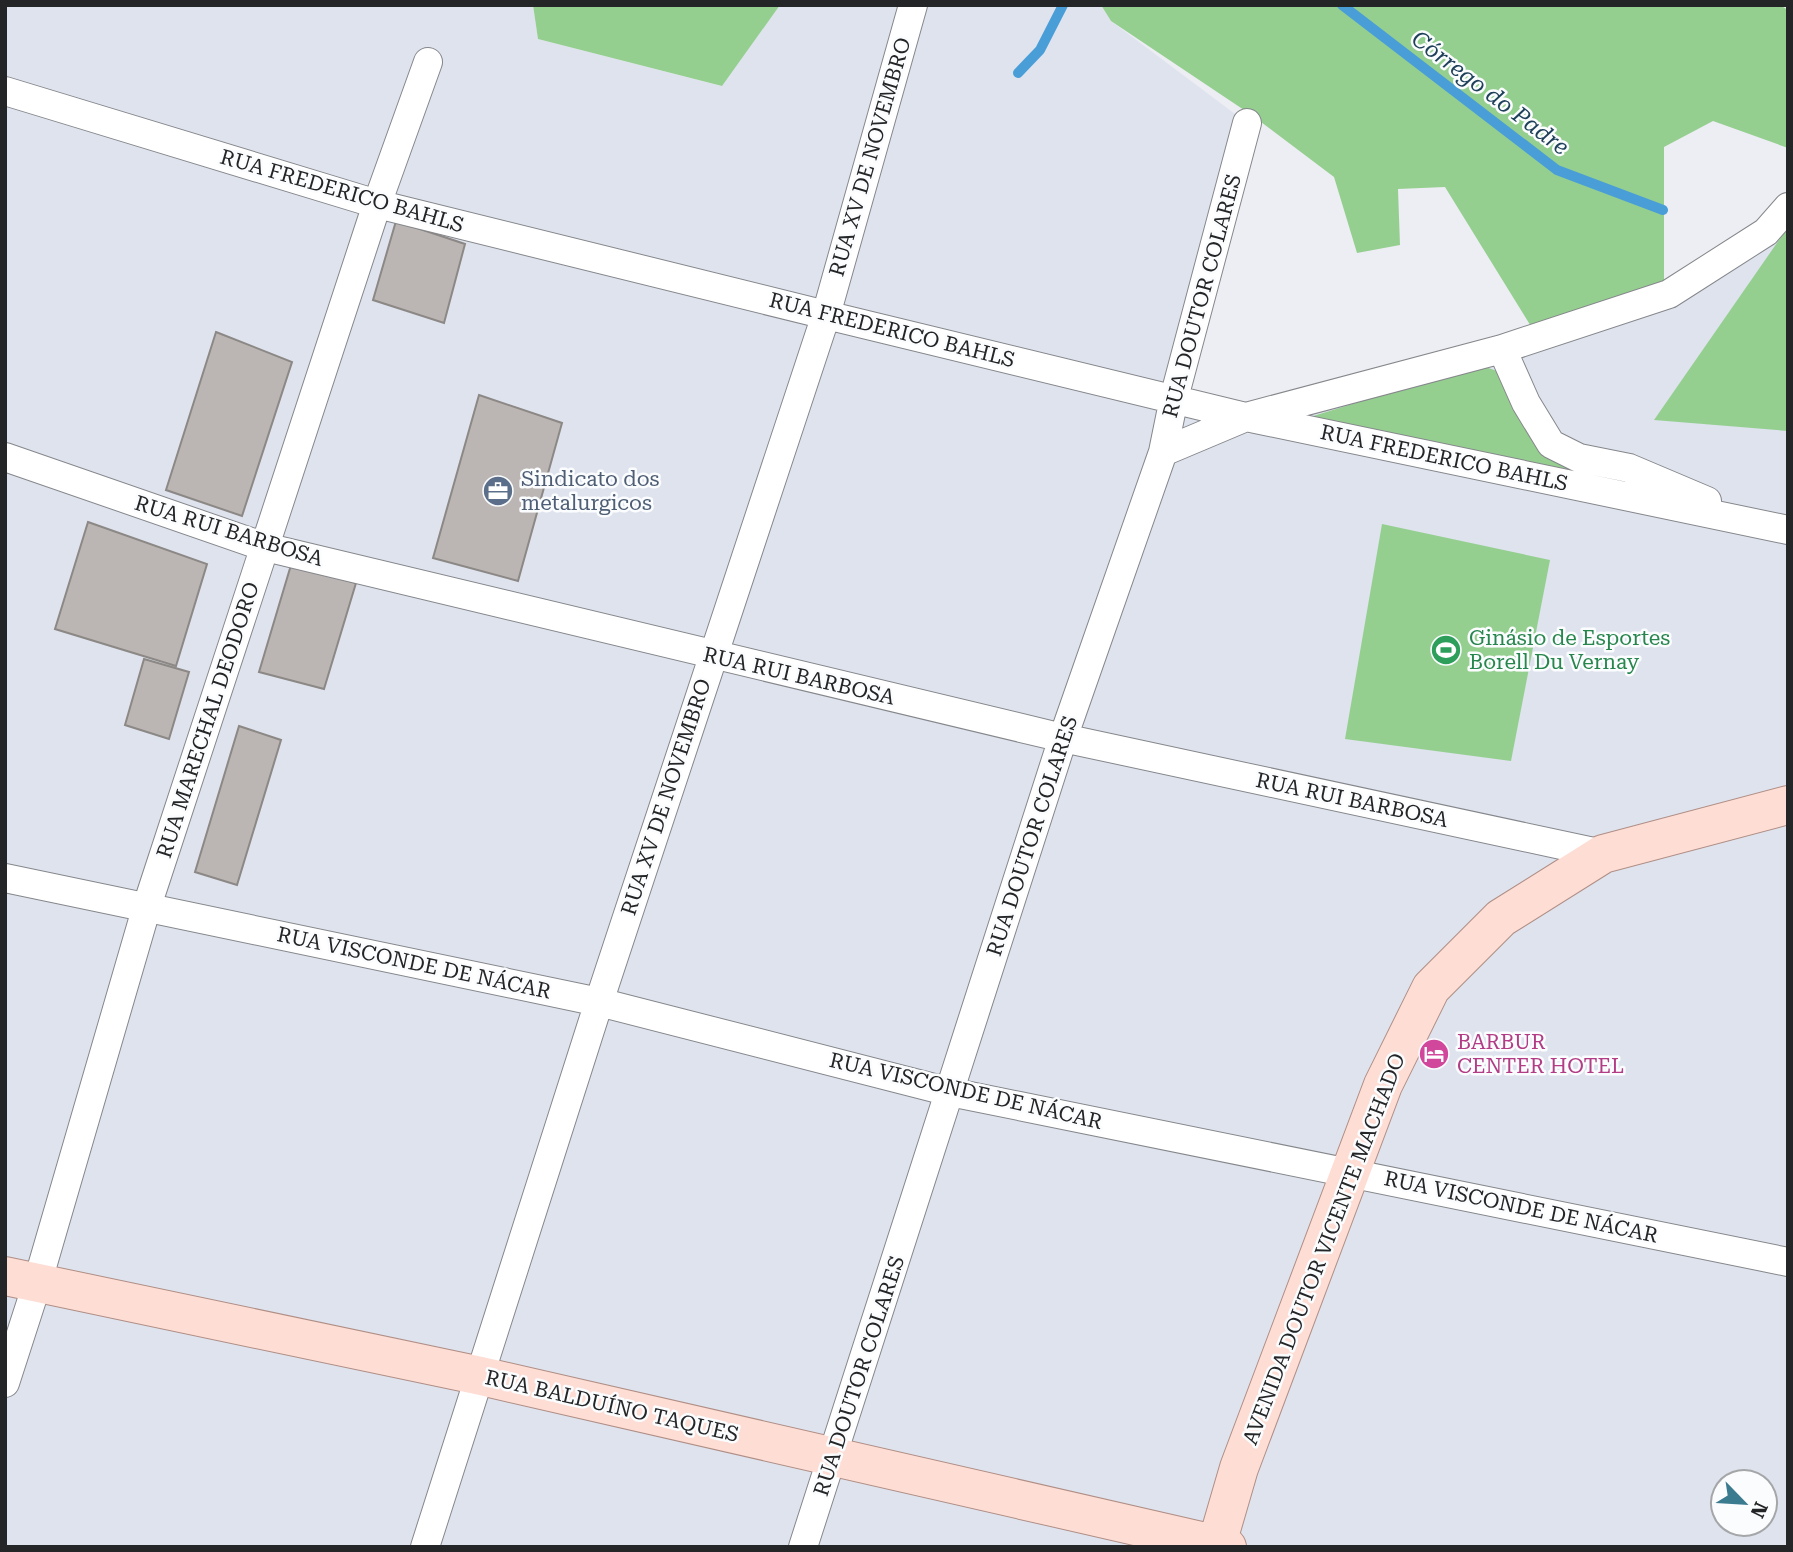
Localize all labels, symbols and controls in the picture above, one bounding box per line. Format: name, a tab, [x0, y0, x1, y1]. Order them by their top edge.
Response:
water label: Córrego do Padre	[1406, 25, 1574, 161]
street label: RUA XV DE NOVEMBRO	[824, 35, 916, 279]
street label: RUA FREDERICO BAHLS	[217, 145, 467, 237]
street label: RUA DOUTOR COLARES	[1158, 172, 1246, 420]
street label: RUA FREDERICO BAHLS	[767, 288, 1017, 372]
street label: RUA FREDERICO BAHLS	[1318, 420, 1570, 496]
place label: Sindicato dos metalurgicos	[521, 467, 660, 515]
office icon: Sindicato dos metalurgicos	[481, 474, 515, 508]
street label: RUA RUI BARBOSA	[132, 491, 327, 571]
street label: RUA MARECHAL DEODORO	[152, 579, 264, 861]
place label: Ginásio de Esportes Borell Du Vernay	[1469, 626, 1670, 674]
sports icon: Ginásio de Esportes Borell Du Vernay	[1429, 633, 1463, 667]
street label: RUA RUI BARBOSA	[701, 642, 897, 710]
street label: RUA XV DE NOVEMBRO	[616, 676, 716, 918]
street label: RUA DOUTOR COLARES	[982, 713, 1082, 959]
street label: RUA RUI BARBOSA	[1254, 768, 1451, 832]
street label: RUA VISCONDE DE NÁCAR	[275, 921, 554, 1004]
place label: BARBUR CENTER HOTEL	[1457, 1030, 1624, 1078]
hotel icon: BARBUR CENTER HOTEL	[1417, 1037, 1451, 1071]
street label: RUA VISCONDE DE NÁCAR	[827, 1047, 1105, 1134]
street label: AVENIDA DOUTOR VICENTE MACHADO	[1238, 1050, 1410, 1448]
street label: RUA VISCONDE DE NÁCAR	[1382, 1165, 1661, 1248]
street label: RUA DOUTOR COLARES	[809, 1253, 909, 1499]
street label: RUA BALDUÍNO TAQUES	[483, 1364, 741, 1447]
north arrow	[1709, 1468, 1779, 1538]
text: N	[1745, 1498, 1772, 1522]

